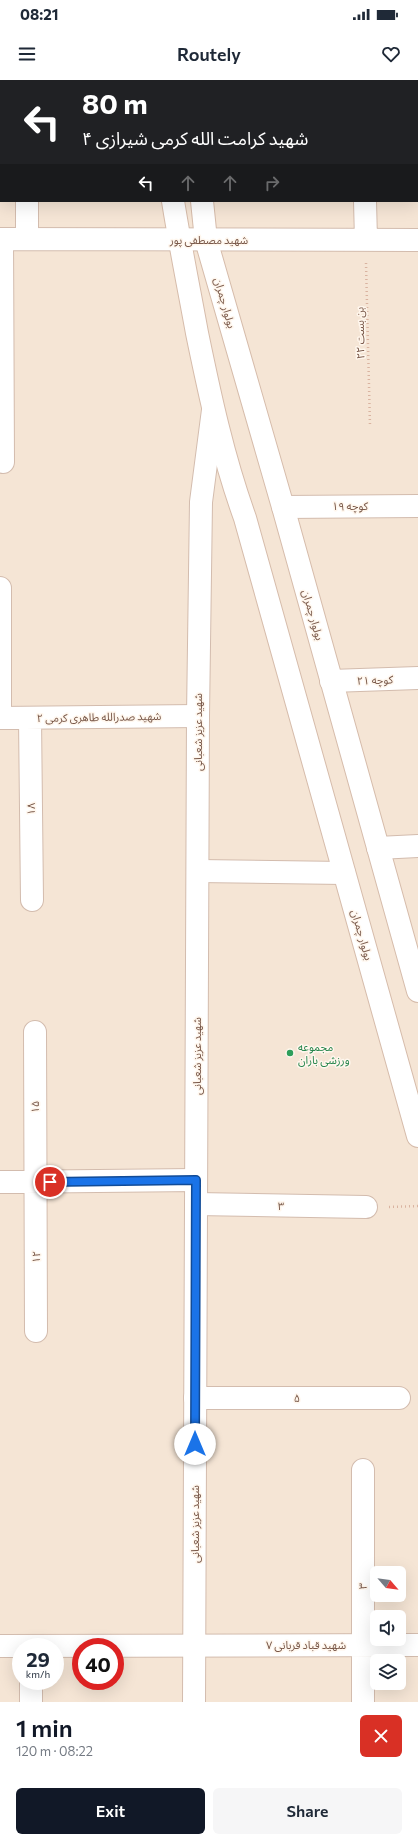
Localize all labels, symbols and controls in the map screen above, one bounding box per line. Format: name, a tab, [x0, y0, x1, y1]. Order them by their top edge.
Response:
text: 08:21	[20, 5, 59, 23]
icon: menu	[16, 43, 38, 65]
text: Routely	[177, 43, 241, 65]
icon: heart	[380, 43, 402, 65]
text: 80 m	[82, 86, 148, 120]
icon: left	[16, 96, 68, 148]
text: شهید کرامت الله کرمی شیرازی ۴	[82, 127, 308, 149]
icon: left	[135, 172, 157, 194]
icon: ahead	[177, 172, 199, 194]
icon: ahead	[219, 172, 241, 194]
icon: right	[261, 172, 283, 194]
street label: شهید مصطفی پور	[169, 233, 249, 248]
street label: بولوار چمران	[210, 276, 239, 330]
street label: بن بست ۲۲	[353, 307, 367, 359]
street label: کوچه ۱۹	[332, 499, 369, 514]
street label: بولوار چمران	[298, 588, 327, 642]
street label: کوچه ۲۱	[357, 672, 394, 689]
street label: شهید عزیز شعبانی	[191, 693, 205, 771]
street label: شهید صدرالله طاهری کرمی ۲	[37, 709, 162, 725]
street label: ۱۸	[24, 802, 37, 815]
street label: بولوار چمران	[347, 908, 376, 962]
street label: شهید عزیز شعبانی	[190, 1017, 204, 1095]
place label: مجموعه ورزشی باران	[298, 1040, 350, 1067]
marker: مجموعه ورزشی باران	[285, 1048, 295, 1058]
street label: ۱۵	[28, 1101, 41, 1113]
pin	[33, 1165, 67, 1199]
icon: arrive	[39, 1171, 61, 1193]
street label: ۳	[278, 1199, 284, 1212]
street label: ۱۲	[29, 1251, 42, 1263]
street label: ۵	[294, 1391, 300, 1404]
position arrow	[174, 1423, 216, 1465]
street label: شهید عزیز شعبانی	[188, 1485, 202, 1563]
north arrow	[370, 1566, 406, 1602]
map controls	[370, 1566, 406, 1690]
street label: ۳	[356, 1583, 369, 1589]
button: sound	[370, 1610, 406, 1646]
speed limit sign: 40	[72, 1638, 124, 1690]
street label: شهید قباد قربانی ۷	[266, 1638, 346, 1652]
text: 29	[26, 1647, 50, 1671]
button: layers	[370, 1654, 406, 1690]
text: km/h	[26, 1668, 50, 1680]
text: 1 min	[16, 1713, 73, 1742]
button: close	[360, 1715, 402, 1757]
text: 120 m · 08:22	[16, 1743, 93, 1759]
button: Exit	[16, 1788, 205, 1834]
button: Share	[213, 1788, 402, 1834]

